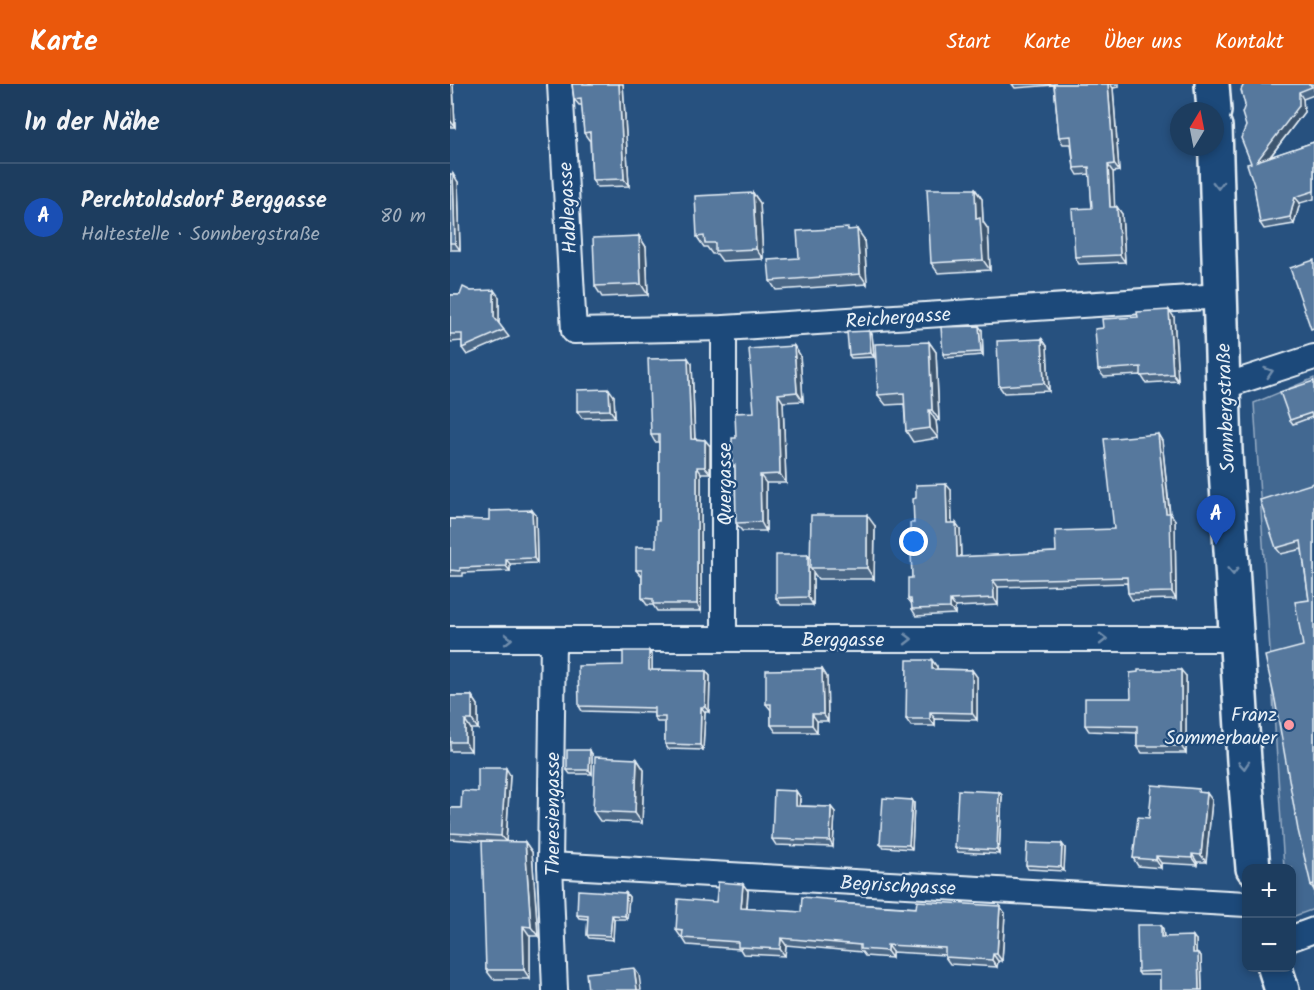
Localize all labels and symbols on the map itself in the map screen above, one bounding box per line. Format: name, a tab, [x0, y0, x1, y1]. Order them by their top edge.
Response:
north arrow	[1170, 102, 1224, 156]
street label: Hablegasse	[551, 161, 587, 255]
one-way arrow	[1211, 181, 1224, 190]
street label: Reichergasse	[844, 299, 952, 339]
street label: Sonnbergstraße	[1209, 343, 1245, 473]
one-way arrow	[1263, 367, 1274, 379]
street label: Quergasse	[710, 443, 742, 525]
pin: A	[1196, 496, 1236, 545]
your location	[899, 527, 928, 556]
one-way arrow	[1226, 566, 1239, 575]
street label: Berggasse	[802, 625, 884, 657]
one-way arrow	[504, 633, 513, 645]
one-way arrow	[904, 633, 913, 645]
one-way arrow	[1099, 633, 1108, 645]
place label: Franz Sommerbauer	[1165, 700, 1278, 755]
marker: Franz Sommerbauer	[1282, 718, 1296, 732]
street label: Theresiengasse	[538, 752, 570, 876]
one-way arrow	[1238, 761, 1251, 770]
street label: Begrischgasse	[839, 868, 956, 906]

